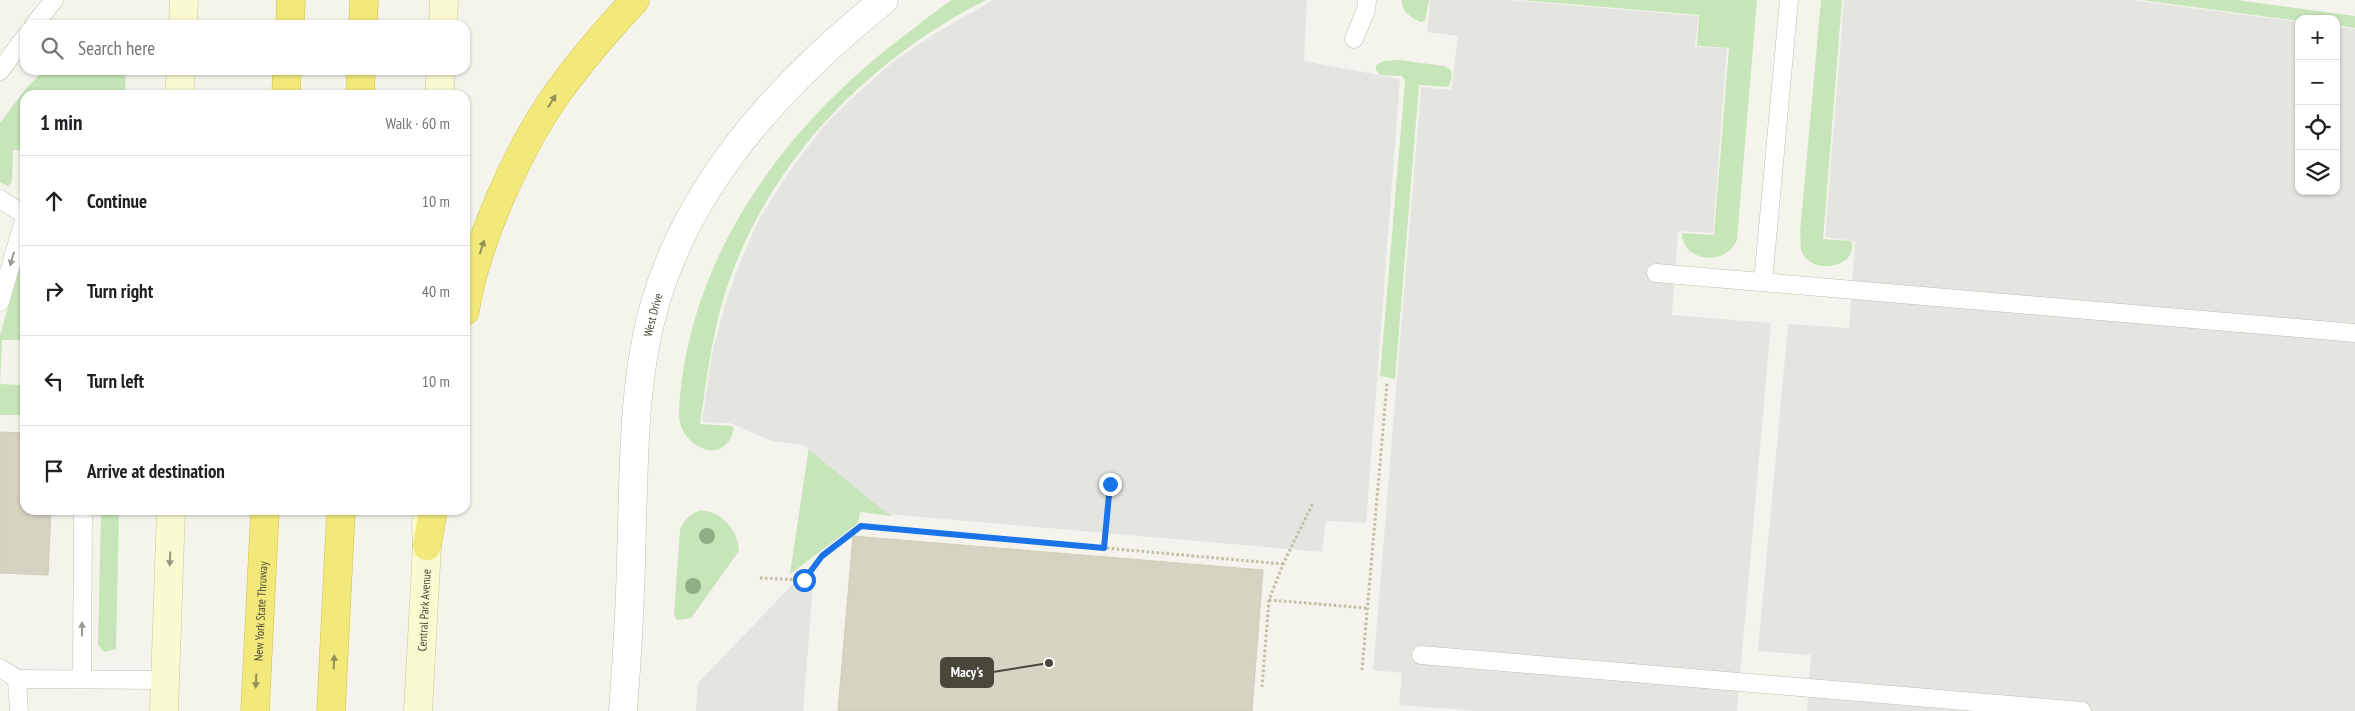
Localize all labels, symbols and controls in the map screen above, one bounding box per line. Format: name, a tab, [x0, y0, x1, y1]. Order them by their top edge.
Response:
map controls	[2295, 15, 2340, 195]
button: +	[2295, 15, 2340, 60]
search box	[20, 20, 470, 75]
icon: search	[38, 34, 66, 62]
text: Search here	[78, 36, 155, 60]
button: −	[2295, 60, 2340, 105]
one-way arrow	[548, 95, 557, 108]
button: locate	[2295, 105, 2340, 150]
text: 1 min	[40, 109, 82, 136]
text: Walk · 60 m	[385, 113, 450, 133]
button: layers	[2295, 150, 2340, 195]
icon: ahead	[40, 187, 68, 215]
text: Continue	[87, 189, 147, 213]
text: 10 m	[422, 191, 450, 211]
one-way arrow	[479, 240, 486, 255]
one-way arrow	[8, 252, 16, 267]
icon: right	[40, 277, 68, 305]
text: Turn right	[87, 279, 153, 303]
text: 40 m	[422, 281, 450, 301]
street label: West Drive	[640, 291, 665, 338]
icon: left	[40, 367, 68, 395]
text: Turn left	[87, 369, 144, 393]
text: 10 m	[422, 371, 450, 391]
icon: arrive	[40, 457, 68, 485]
text: Arrive at destination	[87, 459, 225, 483]
route end	[1099, 473, 1122, 496]
one-way arrow	[166, 551, 174, 567]
street label: New York State Thruway	[250, 560, 270, 661]
street label: Central Park Avenue	[414, 569, 433, 652]
route start	[793, 569, 816, 592]
one-way arrow	[78, 621, 86, 637]
one-way arrow	[330, 654, 338, 670]
callout: Macy's	[941, 658, 993, 687]
text: Macy's	[951, 663, 983, 681]
one-way arrow	[252, 673, 260, 689]

